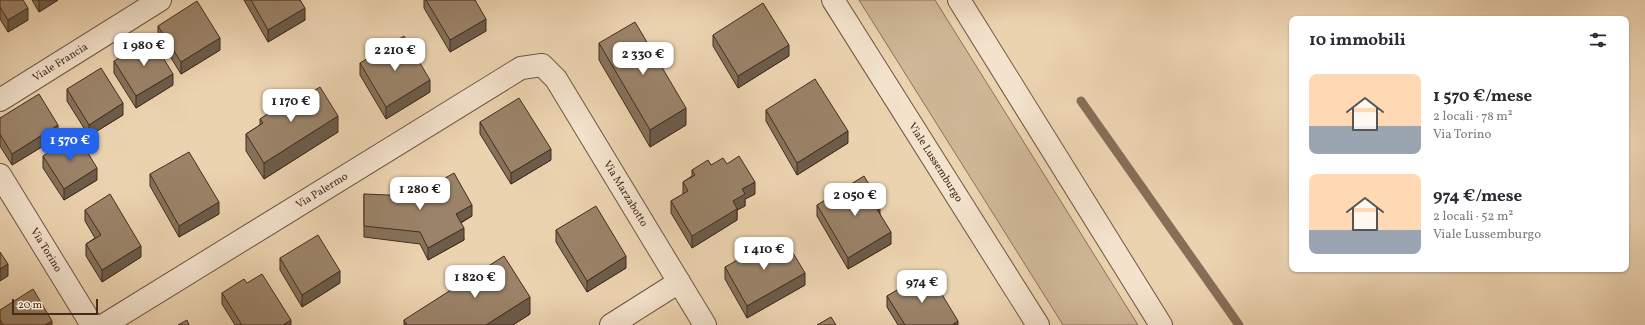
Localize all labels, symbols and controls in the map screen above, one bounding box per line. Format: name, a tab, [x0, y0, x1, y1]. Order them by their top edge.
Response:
text: 10 immobili	[1309, 29, 1406, 52]
icon: filters	[1587, 29, 1609, 51]
pin: 1 980 €	[107, 33, 181, 67]
text: 1 980 €	[123, 37, 165, 55]
pin: 2 210 €	[358, 38, 432, 72]
street label: Viale Francia	[30, 39, 91, 85]
text: 2 210 €	[374, 42, 416, 60]
pin: 2 330 €	[606, 42, 680, 76]
text: 2 330 €	[622, 46, 664, 64]
text: 1 570 €/mese	[1433, 85, 1532, 108]
pin: 1 170 €	[254, 89, 328, 123]
icon: home	[1341, 90, 1389, 138]
text: 1 170 €	[271, 93, 311, 111]
text: 2 locali · 78 m²	[1433, 108, 1513, 126]
street label: Viale Lussemburgo	[905, 120, 966, 205]
text: Via Torino	[1433, 126, 1492, 144]
pin: 1 570 €	[33, 128, 107, 162]
text: 1 570 €	[50, 132, 90, 150]
street label: Via Marzabotto	[600, 158, 651, 230]
street label: Via Palermo	[293, 169, 351, 212]
pin: 1 280 €	[383, 177, 457, 211]
text: 1 280 €	[399, 181, 441, 199]
pin: 2 050 €	[818, 183, 892, 217]
text: 974 €/mese	[1433, 185, 1522, 208]
text: 2 050 €	[833, 187, 877, 205]
icon: home	[1341, 190, 1389, 238]
text: 2 locali · 52 m²	[1433, 208, 1513, 226]
street label: Via Torino	[27, 225, 65, 275]
text: Viale Lussemburgo	[1433, 226, 1541, 244]
pin: 1 410 €	[727, 237, 801, 271]
text: 1 410 €	[743, 241, 785, 259]
pin: 1 820 €	[438, 265, 512, 299]
text: 1 820 €	[454, 269, 496, 287]
pin: 974 €	[894, 270, 950, 304]
text: 974 €	[906, 274, 938, 292]
scale bar	[12, 297, 98, 316]
text: 20 m	[18, 298, 42, 313]

